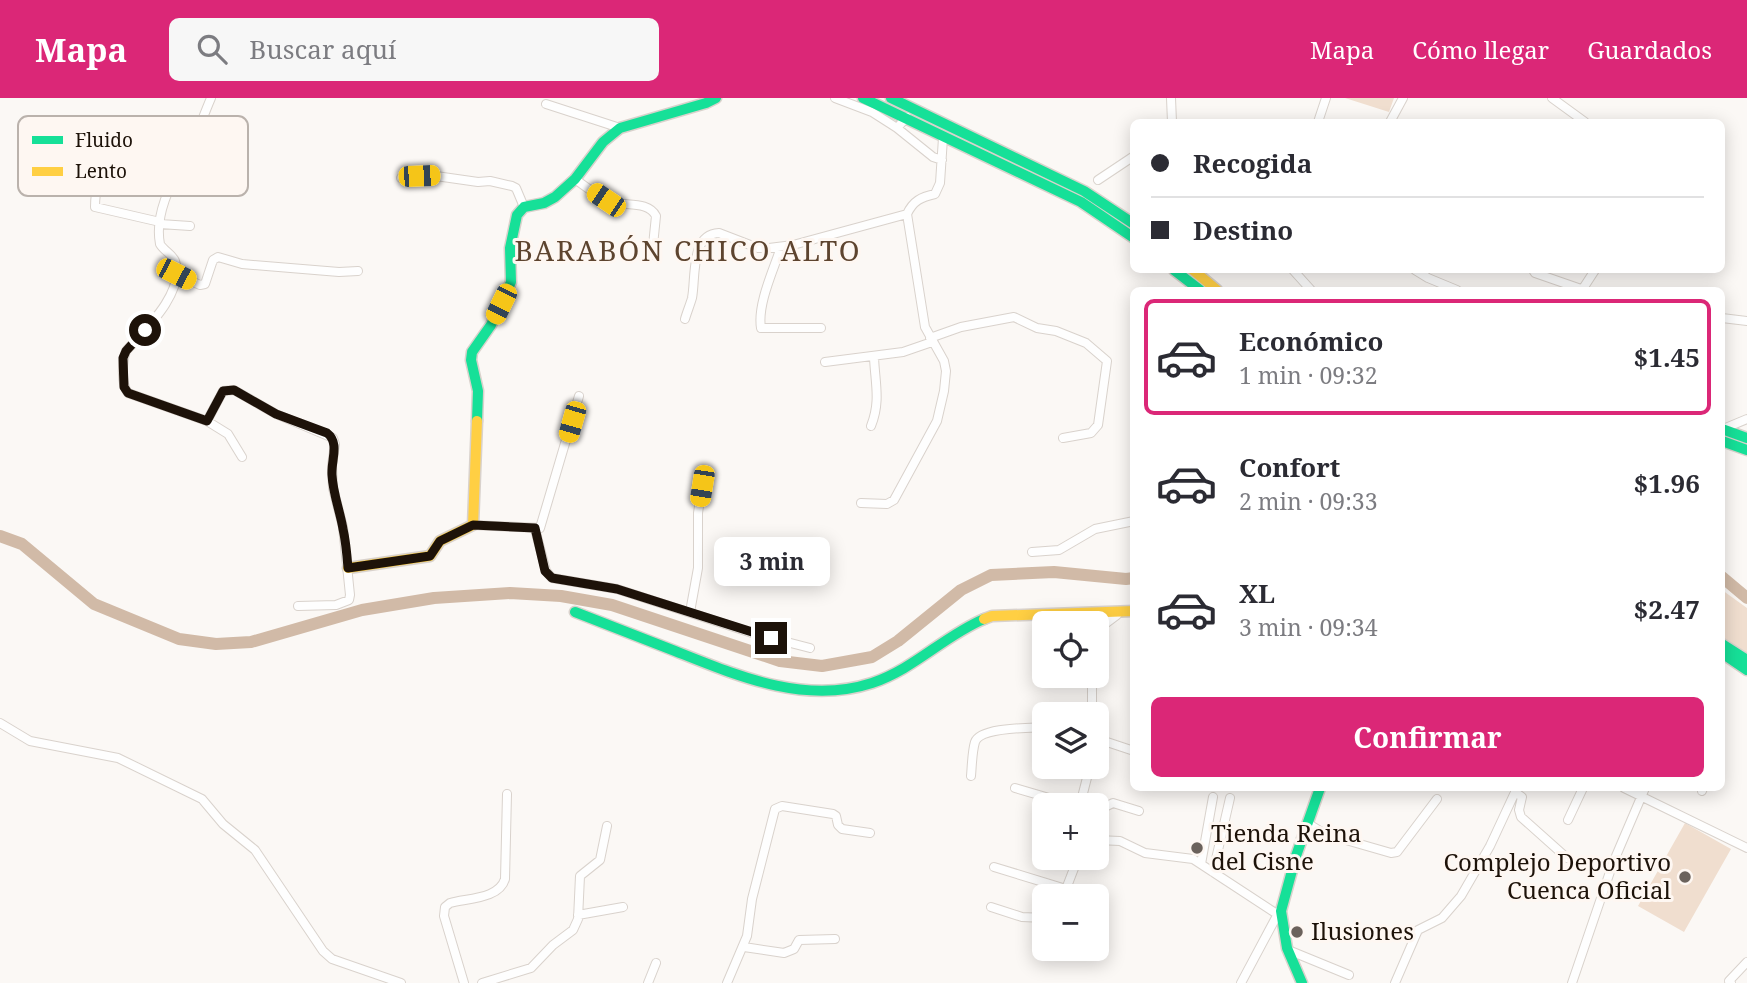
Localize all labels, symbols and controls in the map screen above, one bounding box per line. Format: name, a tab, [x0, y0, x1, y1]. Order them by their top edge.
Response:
search box	[169, 18, 659, 81]
text: Mapa	[35, 27, 127, 72]
icon: search	[193, 30, 231, 68]
text: Buscar aquí	[249, 31, 396, 67]
text: Mapa	[1310, 33, 1374, 66]
text: Cómo llegar	[1412, 33, 1549, 66]
text: Guardados	[1587, 33, 1712, 66]
legend	[18, 116, 248, 196]
text: Fluido	[75, 127, 133, 153]
text: Recogida	[1193, 145, 1312, 181]
text: Lento	[75, 158, 127, 184]
car	[398, 165, 441, 187]
car	[583, 180, 630, 220]
text: Destino	[1193, 212, 1293, 248]
district label: BARABÓN CHICO ALTO	[515, 231, 861, 269]
car	[153, 255, 200, 293]
car	[483, 281, 520, 327]
route start	[129, 314, 161, 346]
text: Económico	[1239, 323, 1383, 359]
icon: car	[1155, 326, 1218, 389]
text: $1.45	[1634, 339, 1700, 375]
text: 1 min · 09:32	[1239, 359, 1377, 391]
car	[557, 399, 588, 445]
text: Confort	[1239, 449, 1340, 485]
icon: car	[1155, 452, 1218, 515]
car	[689, 464, 716, 508]
text: $1.96	[1634, 465, 1700, 501]
text: 2 min · 09:33	[1239, 485, 1377, 517]
callout: 3 min	[713, 536, 829, 586]
text: 3 min	[739, 545, 805, 577]
text: XL	[1239, 575, 1275, 611]
icon: car	[1155, 578, 1218, 641]
text: $2.47	[1634, 591, 1700, 627]
map controls	[1032, 611, 1109, 961]
button: locate	[1032, 611, 1109, 688]
text: 3 min · 09:34	[1239, 611, 1377, 643]
route end	[755, 622, 787, 654]
button: Confirmar	[1151, 697, 1704, 777]
button: layers	[1032, 702, 1109, 779]
button: +	[1032, 793, 1109, 870]
place label: Tienda Reina del Cisne	[1211, 816, 1361, 877]
marker: Tienda Reina del Cisne	[1189, 840, 1205, 856]
place label: Complejo Deportivo Cuenca Oficial	[1443, 845, 1672, 906]
marker: Complejo Deportivo Cuenca Oficial	[1677, 869, 1693, 885]
button: −	[1032, 884, 1109, 961]
place label: Ilusiones	[1311, 914, 1414, 947]
marker: Ilusiones	[1289, 924, 1305, 940]

